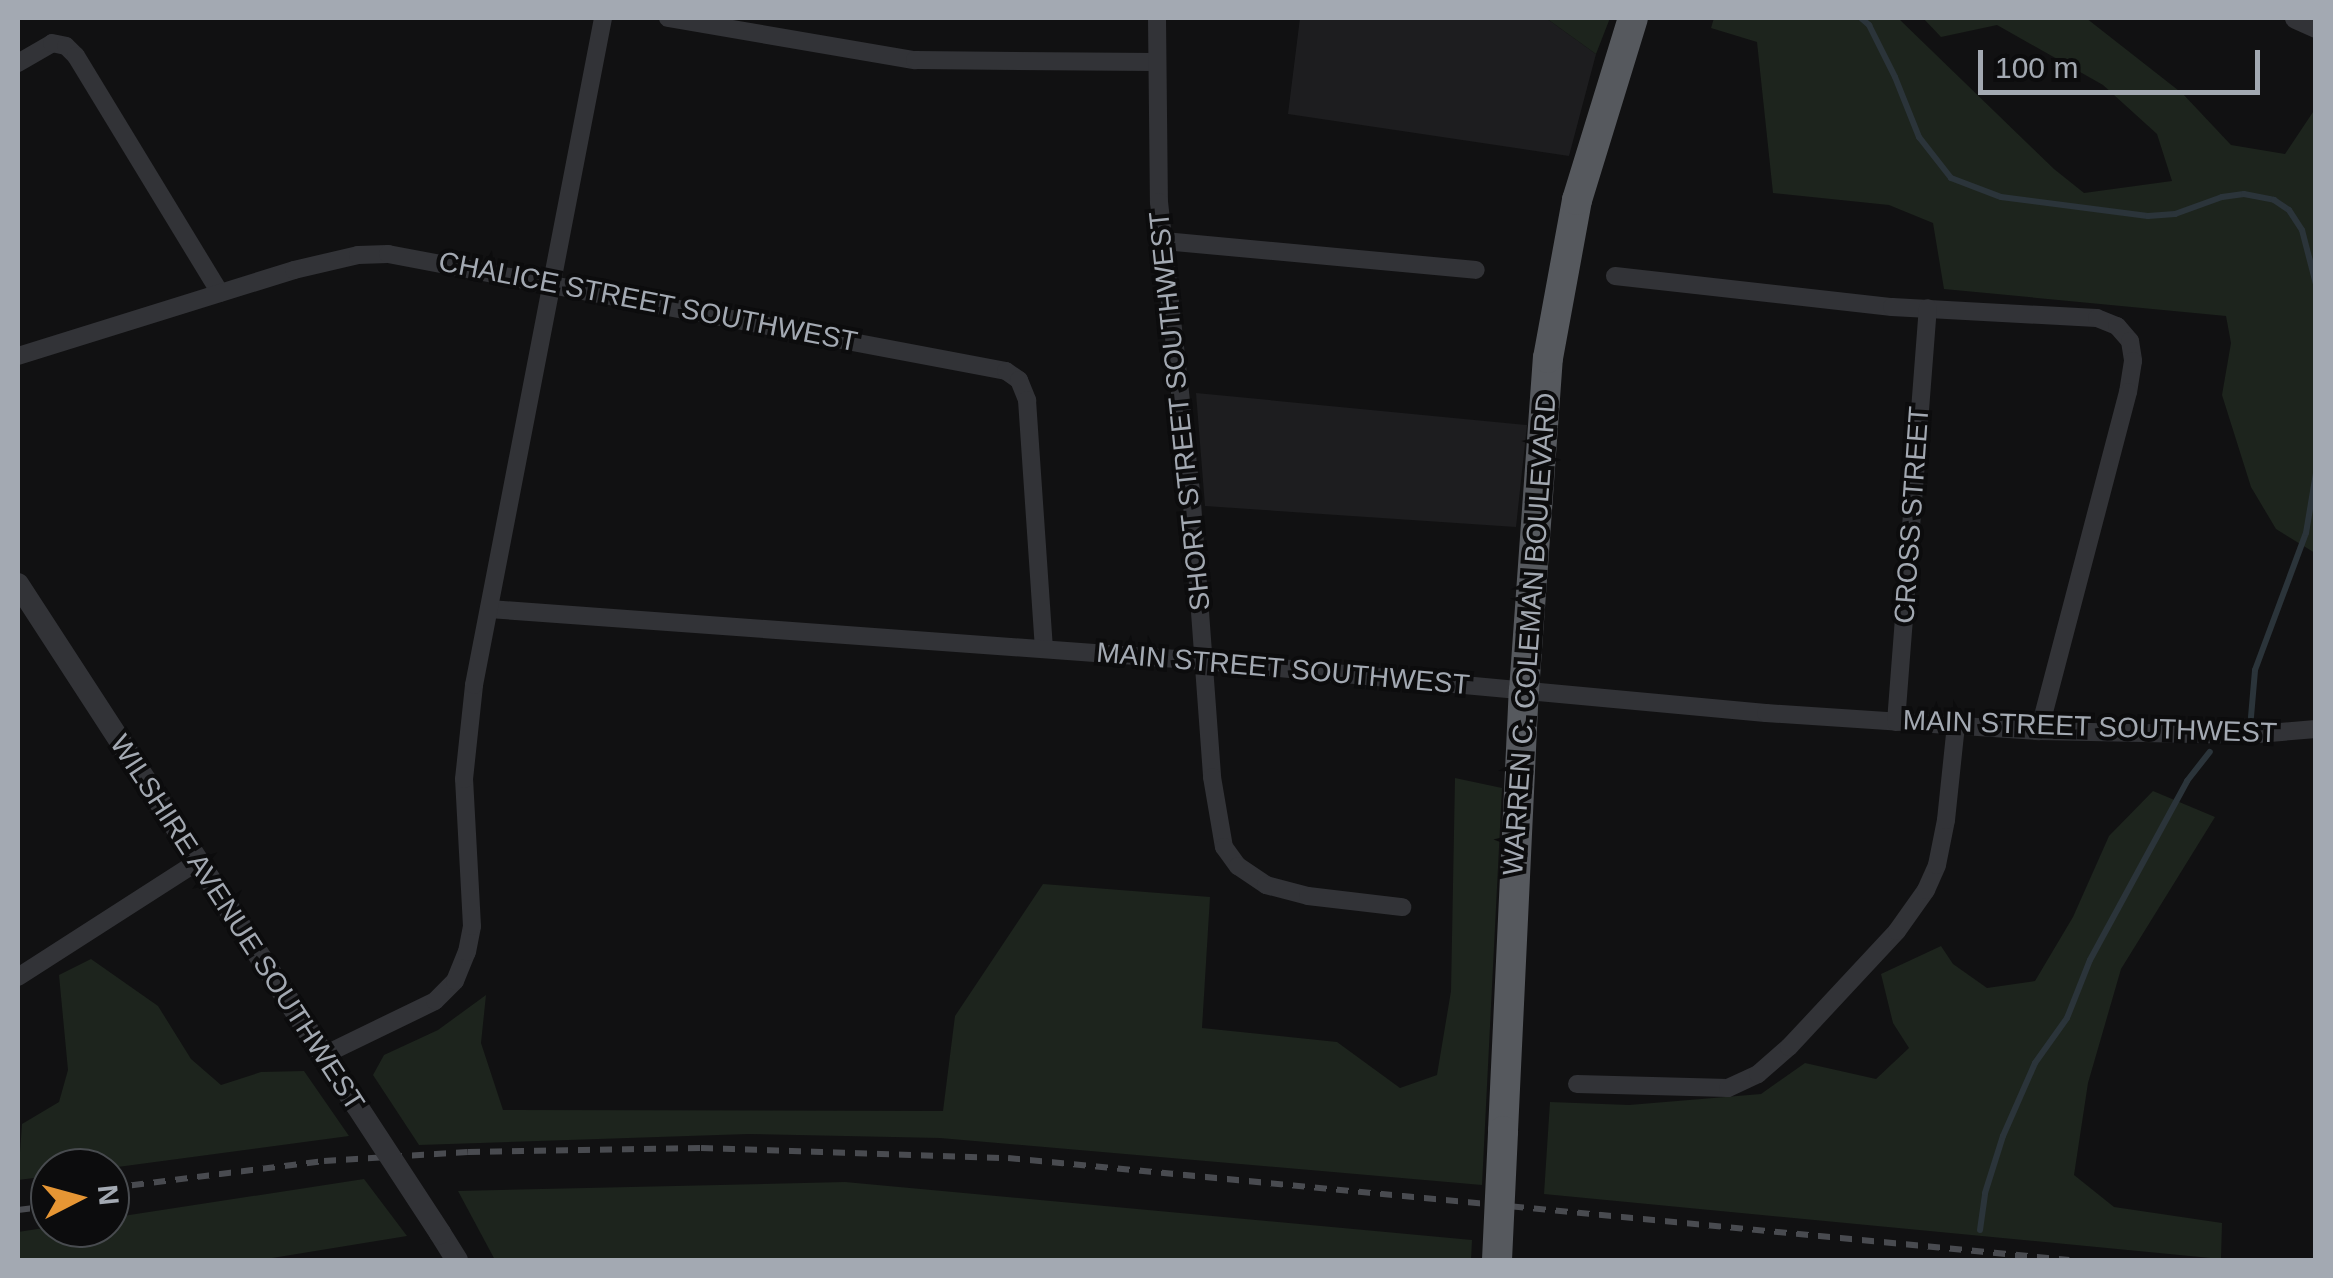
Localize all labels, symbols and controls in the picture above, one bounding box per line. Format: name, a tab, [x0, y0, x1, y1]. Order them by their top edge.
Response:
scale bar	[1983, 30, 2266, 92]
text: 100 m	[1995, 51, 2078, 84]
street label: SHORT STREET SOUTHWEST	[1142, 209, 1218, 613]
street label: CHALICE STREET SOUTHWEST	[436, 245, 860, 359]
street label: WARREN C. COLEMAN BOULEVARD	[1496, 391, 1564, 877]
street label: CROSS STREET	[1888, 405, 1936, 625]
street label: MAIN STREET SOUTHWEST	[1095, 636, 1471, 702]
street label: MAIN STREET SOUTHWEST	[1902, 704, 2278, 750]
street label: WILSHIRE AVENUE SOUTHWEST	[102, 728, 372, 1118]
north arrow	[30, 1148, 130, 1248]
text: N	[92, 1183, 125, 1207]

